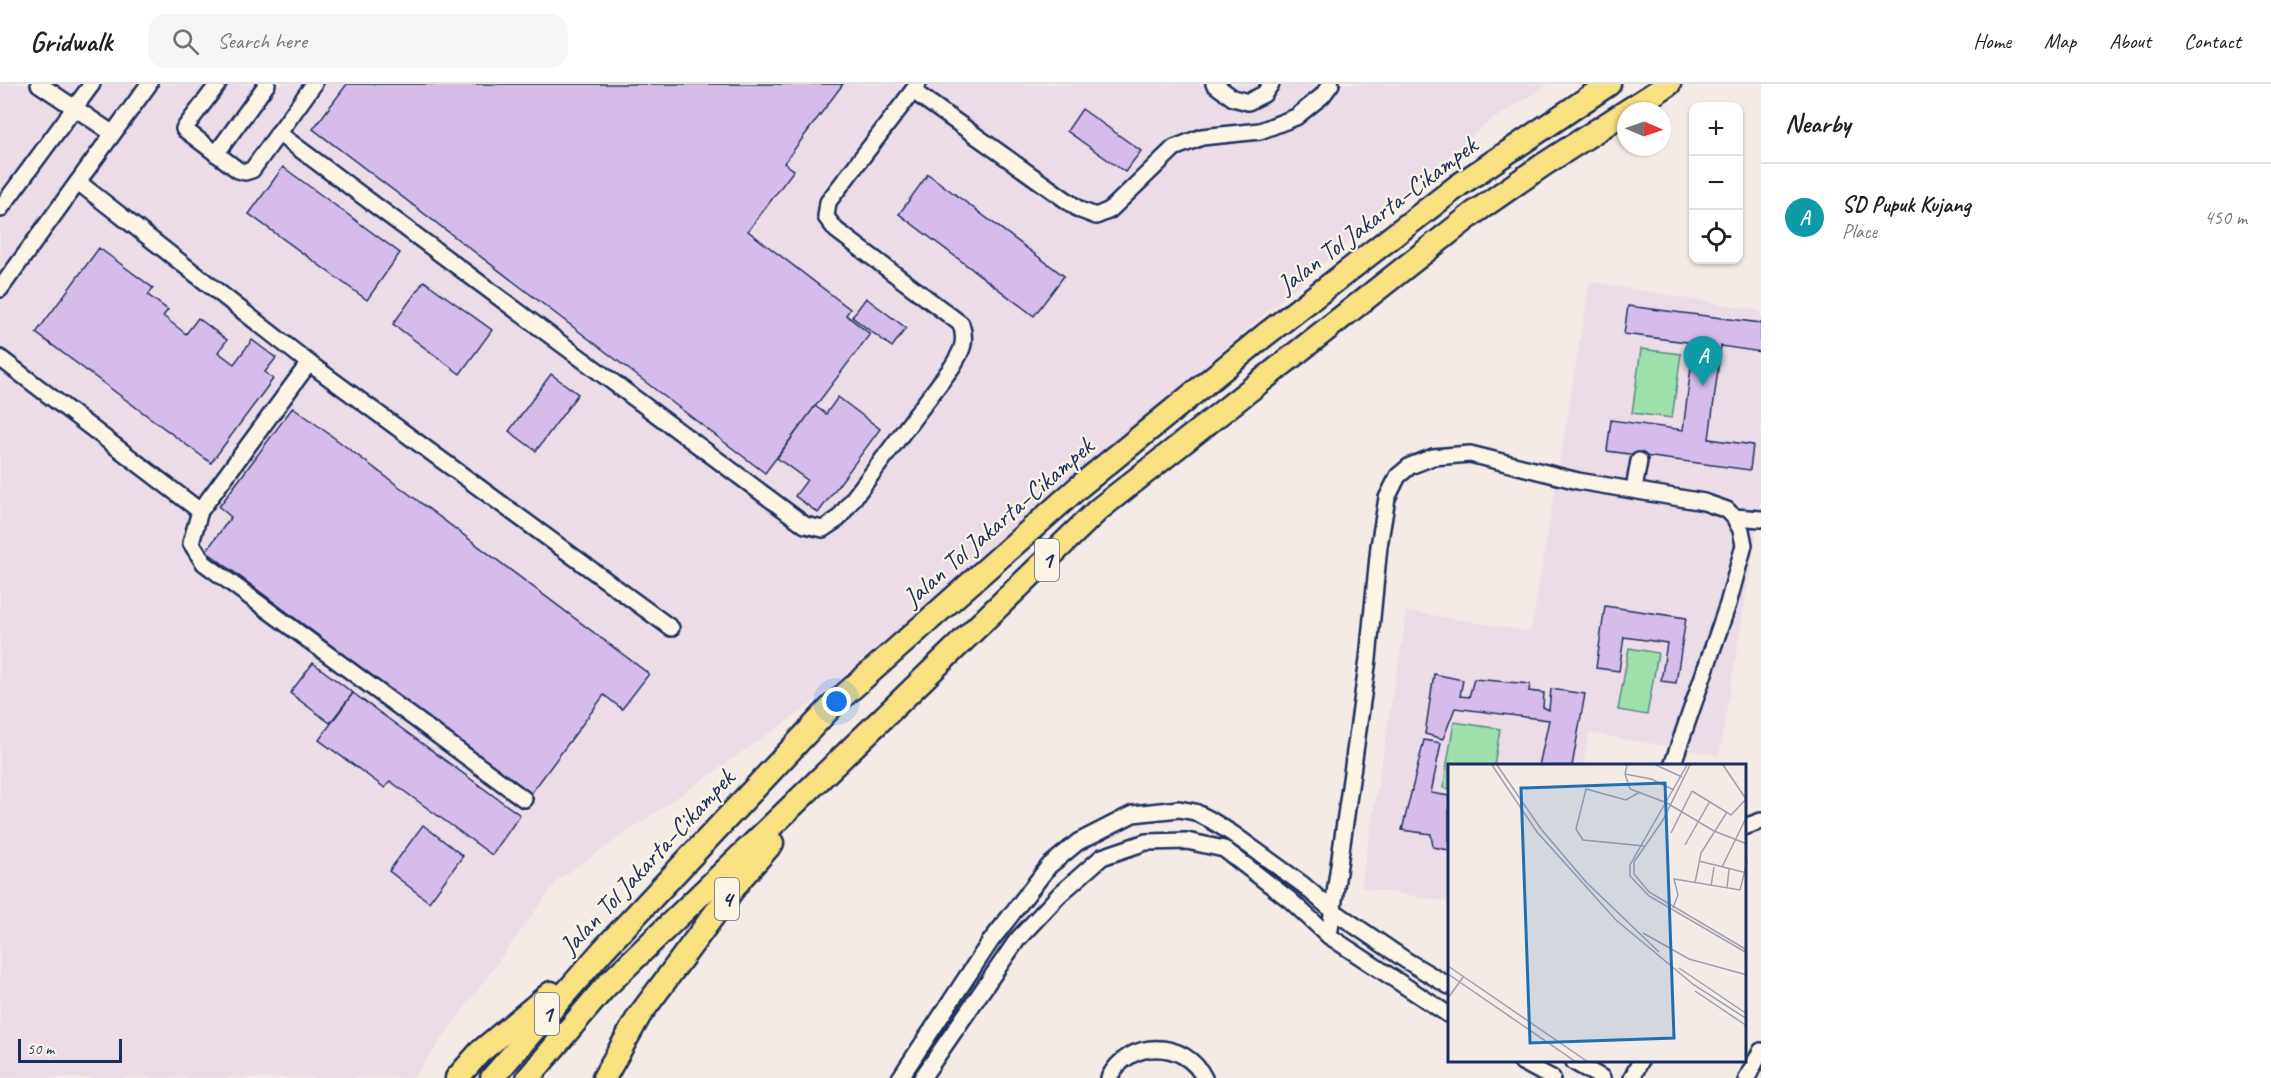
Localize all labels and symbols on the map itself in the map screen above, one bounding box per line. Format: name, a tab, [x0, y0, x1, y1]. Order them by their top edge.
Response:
north arrow	[1617, 102, 1671, 156]
street label: Jalan Tol Jakarta–Cikampek	[1269, 128, 1485, 302]
pin: A	[1684, 336, 1722, 386]
street label: Jalan Tol Jakarta–Cikampek	[895, 429, 1102, 615]
road number: 1	[1035, 539, 1059, 581]
your location	[822, 687, 851, 716]
street label: Jalan Tol Jakarta–Cikampek	[551, 761, 743, 963]
inset map	[1448, 764, 1746, 1063]
road number: 4	[715, 878, 739, 920]
road number: 1	[535, 993, 559, 1035]
scale bar	[18, 1036, 122, 1064]

